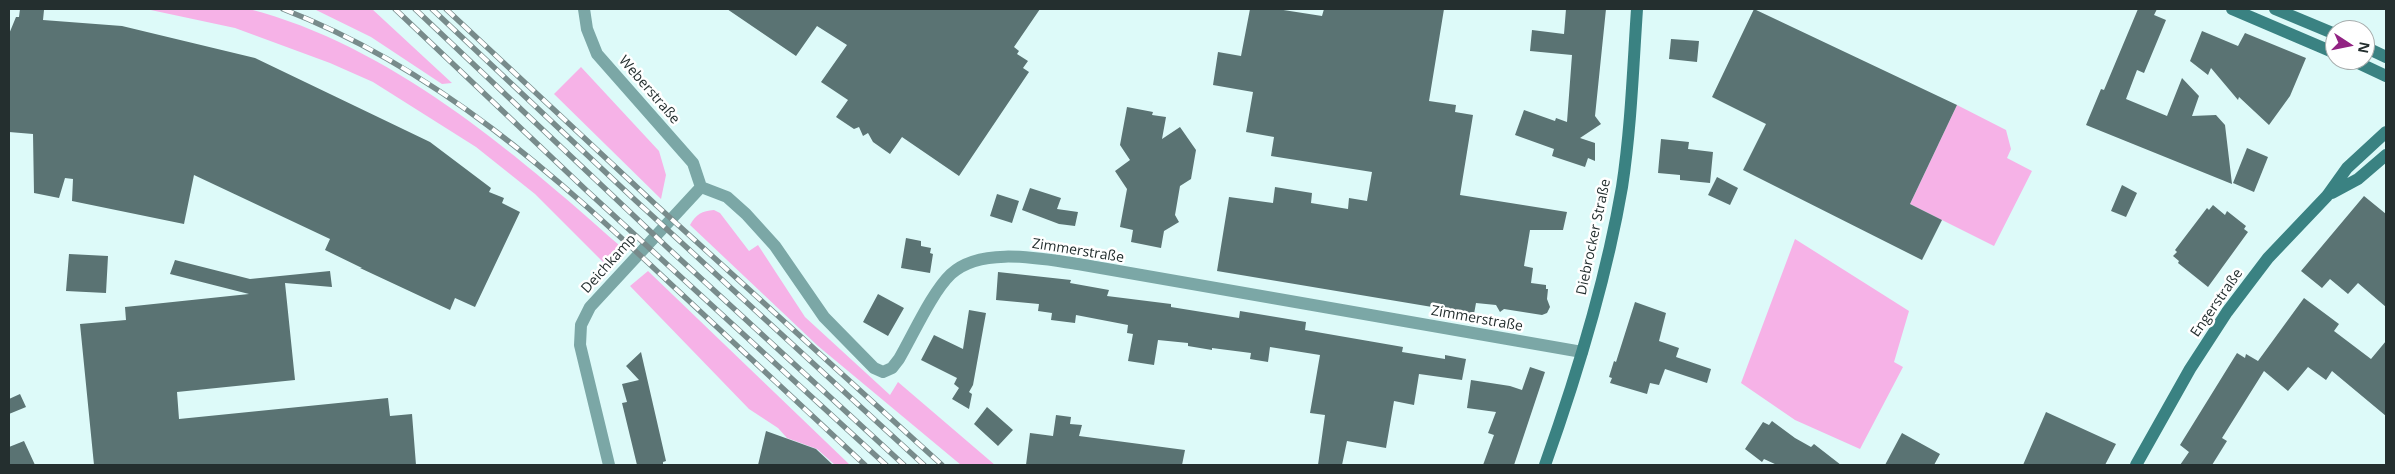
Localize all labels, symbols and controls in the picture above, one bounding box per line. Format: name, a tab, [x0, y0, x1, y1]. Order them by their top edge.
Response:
north arrow	[2325, 20, 2375, 70]
text: N	[2354, 40, 2375, 55]
street label: Weberstraße	[615, 53, 683, 127]
street label: Diebrocker Straße	[1573, 177, 1615, 297]
street label: Deichkamp	[578, 231, 640, 297]
street label: Zimmerstraße	[1031, 235, 1125, 267]
street label: Engerstraße	[2187, 266, 2247, 340]
street label: Zimmerstraße	[1430, 303, 1524, 335]

